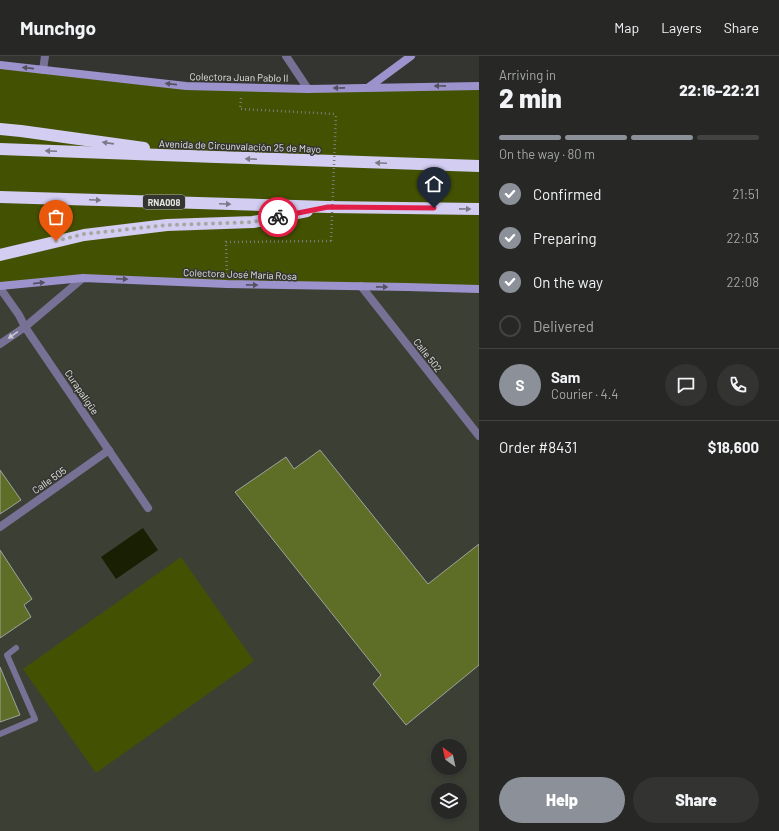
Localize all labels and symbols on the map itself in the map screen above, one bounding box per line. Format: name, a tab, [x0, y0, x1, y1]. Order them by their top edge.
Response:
one-way arrow	[22, 65, 34, 71]
street label: Colectora Juan Pablo II	[189, 70, 289, 84]
one-way arrow	[165, 81, 178, 87]
one-way arrow	[433, 83, 446, 89]
one-way arrow	[332, 85, 345, 91]
street label: Avenida de Circunvalación 25 de Mayo	[159, 137, 321, 155]
one-way arrow	[102, 140, 114, 146]
one-way arrow	[44, 148, 57, 154]
one-way arrow	[245, 155, 257, 162]
one-way arrow	[374, 160, 387, 166]
pin	[417, 167, 451, 208]
road number: RNA008	[143, 195, 185, 209]
one-way arrow	[89, 197, 102, 203]
courier	[258, 197, 298, 237]
pin	[39, 200, 73, 241]
one-way arrow	[219, 200, 231, 207]
one-way arrow	[459, 205, 471, 212]
street label: Colectora José María Rosa	[183, 266, 297, 282]
one-way arrow	[116, 276, 128, 283]
one-way arrow	[33, 279, 45, 286]
one-way arrow	[246, 281, 258, 288]
one-way arrow	[376, 283, 388, 290]
one-way arrow	[7, 331, 18, 339]
street label: Calle 502	[411, 336, 445, 374]
street label: Curapaligüe	[63, 367, 101, 417]
street label: Calle 505	[30, 464, 68, 496]
north arrow	[431, 739, 467, 775]

